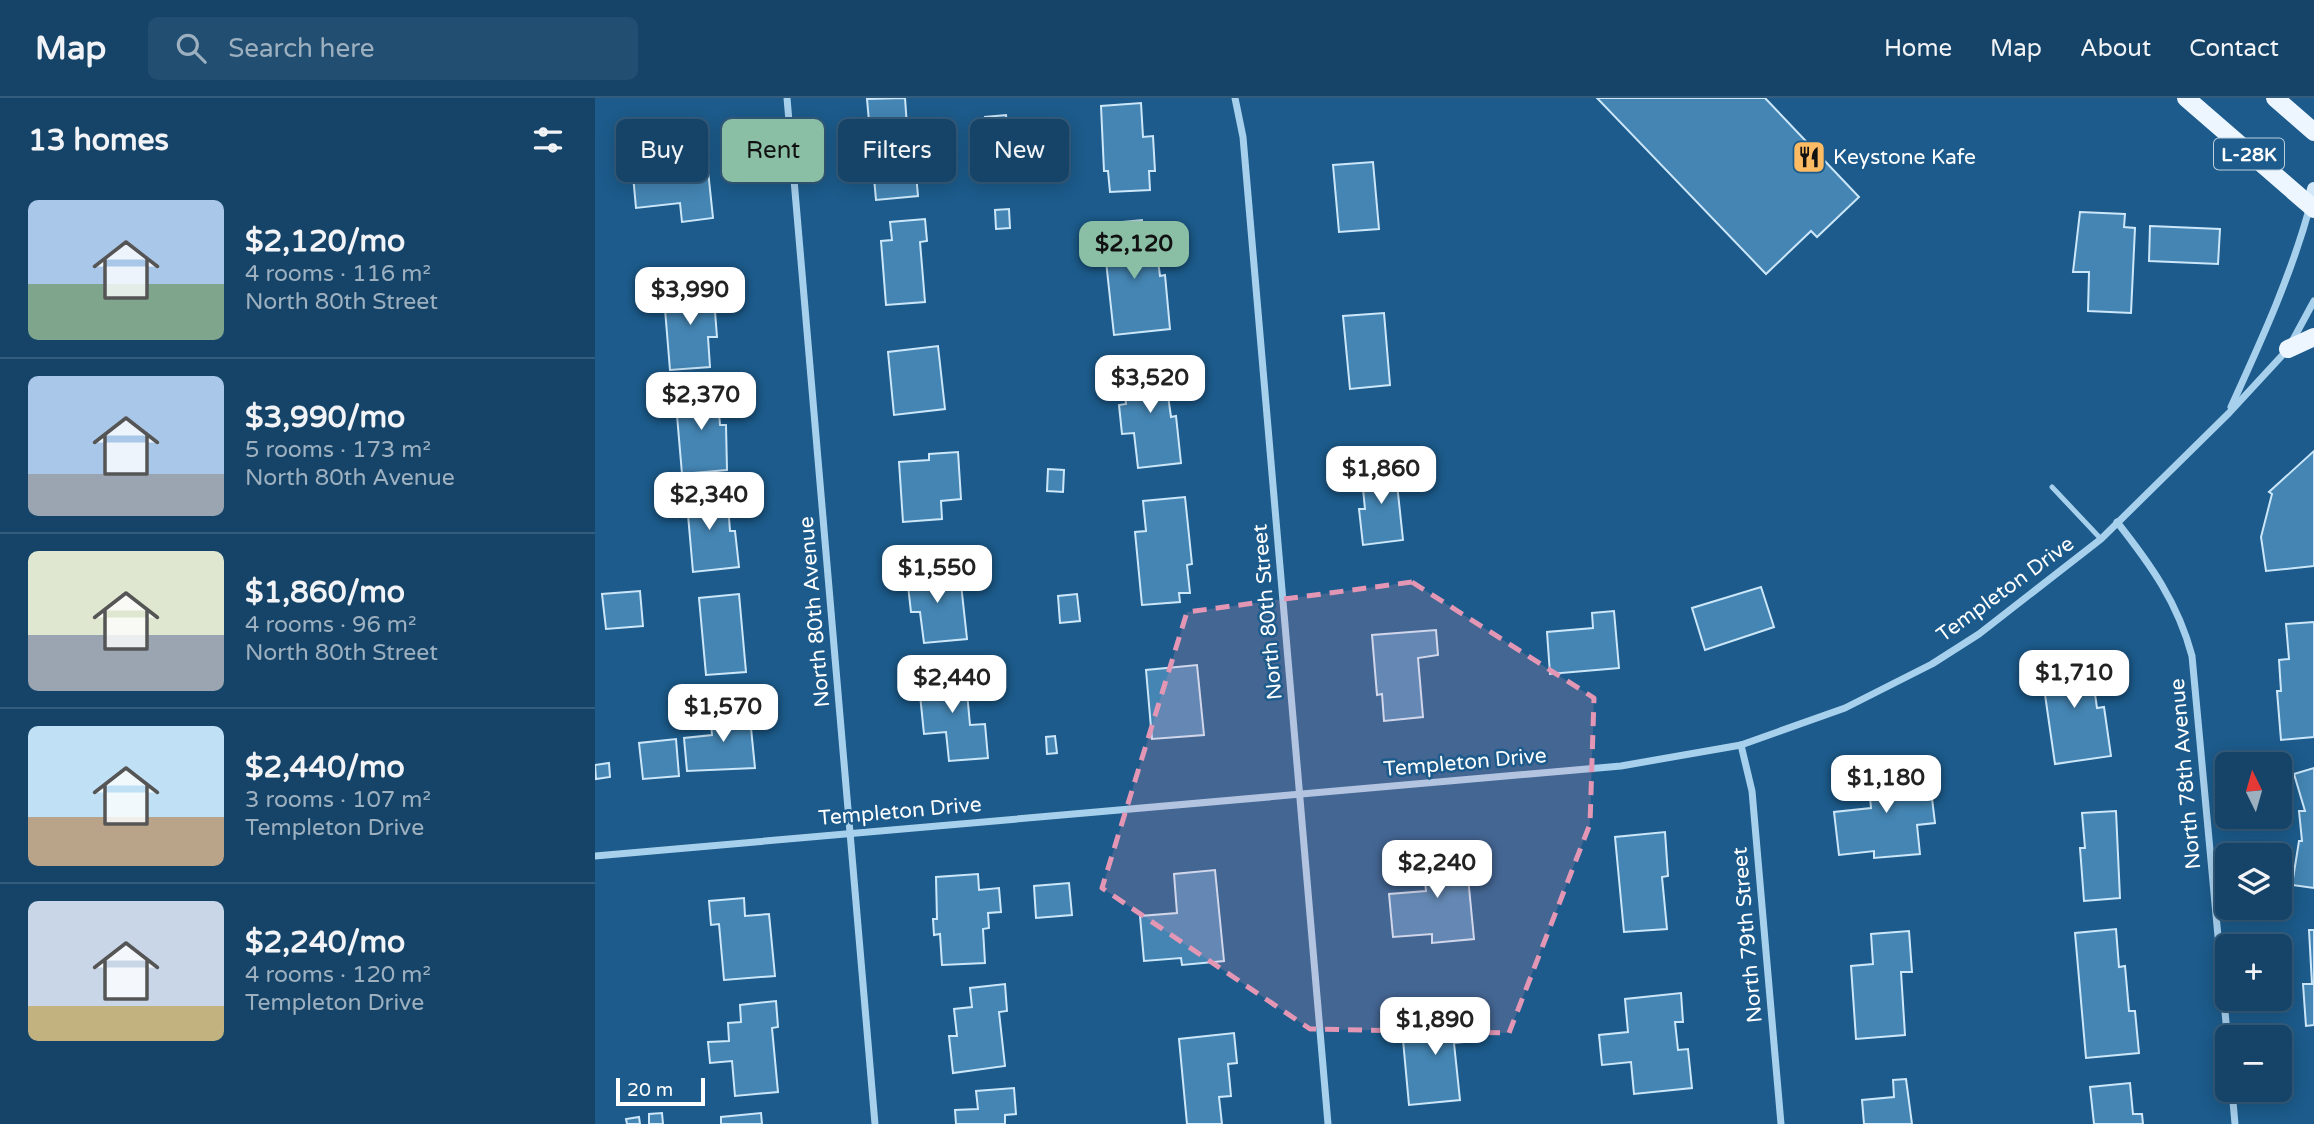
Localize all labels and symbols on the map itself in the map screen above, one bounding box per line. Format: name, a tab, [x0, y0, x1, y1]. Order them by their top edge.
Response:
restaurant icon: Keystone Kafe	[1790, 138, 1828, 176]
road number: L-28K	[2214, 138, 2284, 170]
place label: Keystone Kafe	[1833, 145, 1976, 170]
pin: $2,120	[1077, 222, 1191, 281]
pin: $3,990	[633, 268, 747, 327]
pin: $3,520	[1093, 356, 1207, 415]
pin: $2,370	[644, 372, 758, 432]
pin: $1,860	[1324, 446, 1438, 506]
pin: $2,340	[652, 472, 766, 532]
street label: North 80th Avenue	[794, 515, 835, 708]
street label: North 80th Street	[1247, 523, 1288, 701]
street label: Templeton Drive	[1932, 531, 2079, 648]
pin: $1,550	[880, 546, 994, 605]
pin: $1,710	[2017, 650, 2131, 710]
pin: $2,440	[895, 656, 1009, 715]
street label: North 78th Avenue	[2165, 677, 2206, 870]
pin: $1,570	[666, 684, 780, 744]
street label: Templeton Drive	[1382, 743, 1548, 782]
north arrow	[2215, 752, 2293, 830]
pin: $1,180	[1829, 756, 1943, 815]
street label: Templeton Drive	[817, 792, 983, 831]
pin: $2,240	[1380, 840, 1494, 900]
street label: North 79th Street	[1727, 846, 1768, 1024]
pin: $1,890	[1378, 998, 1492, 1057]
scale bar	[616, 1075, 705, 1107]

